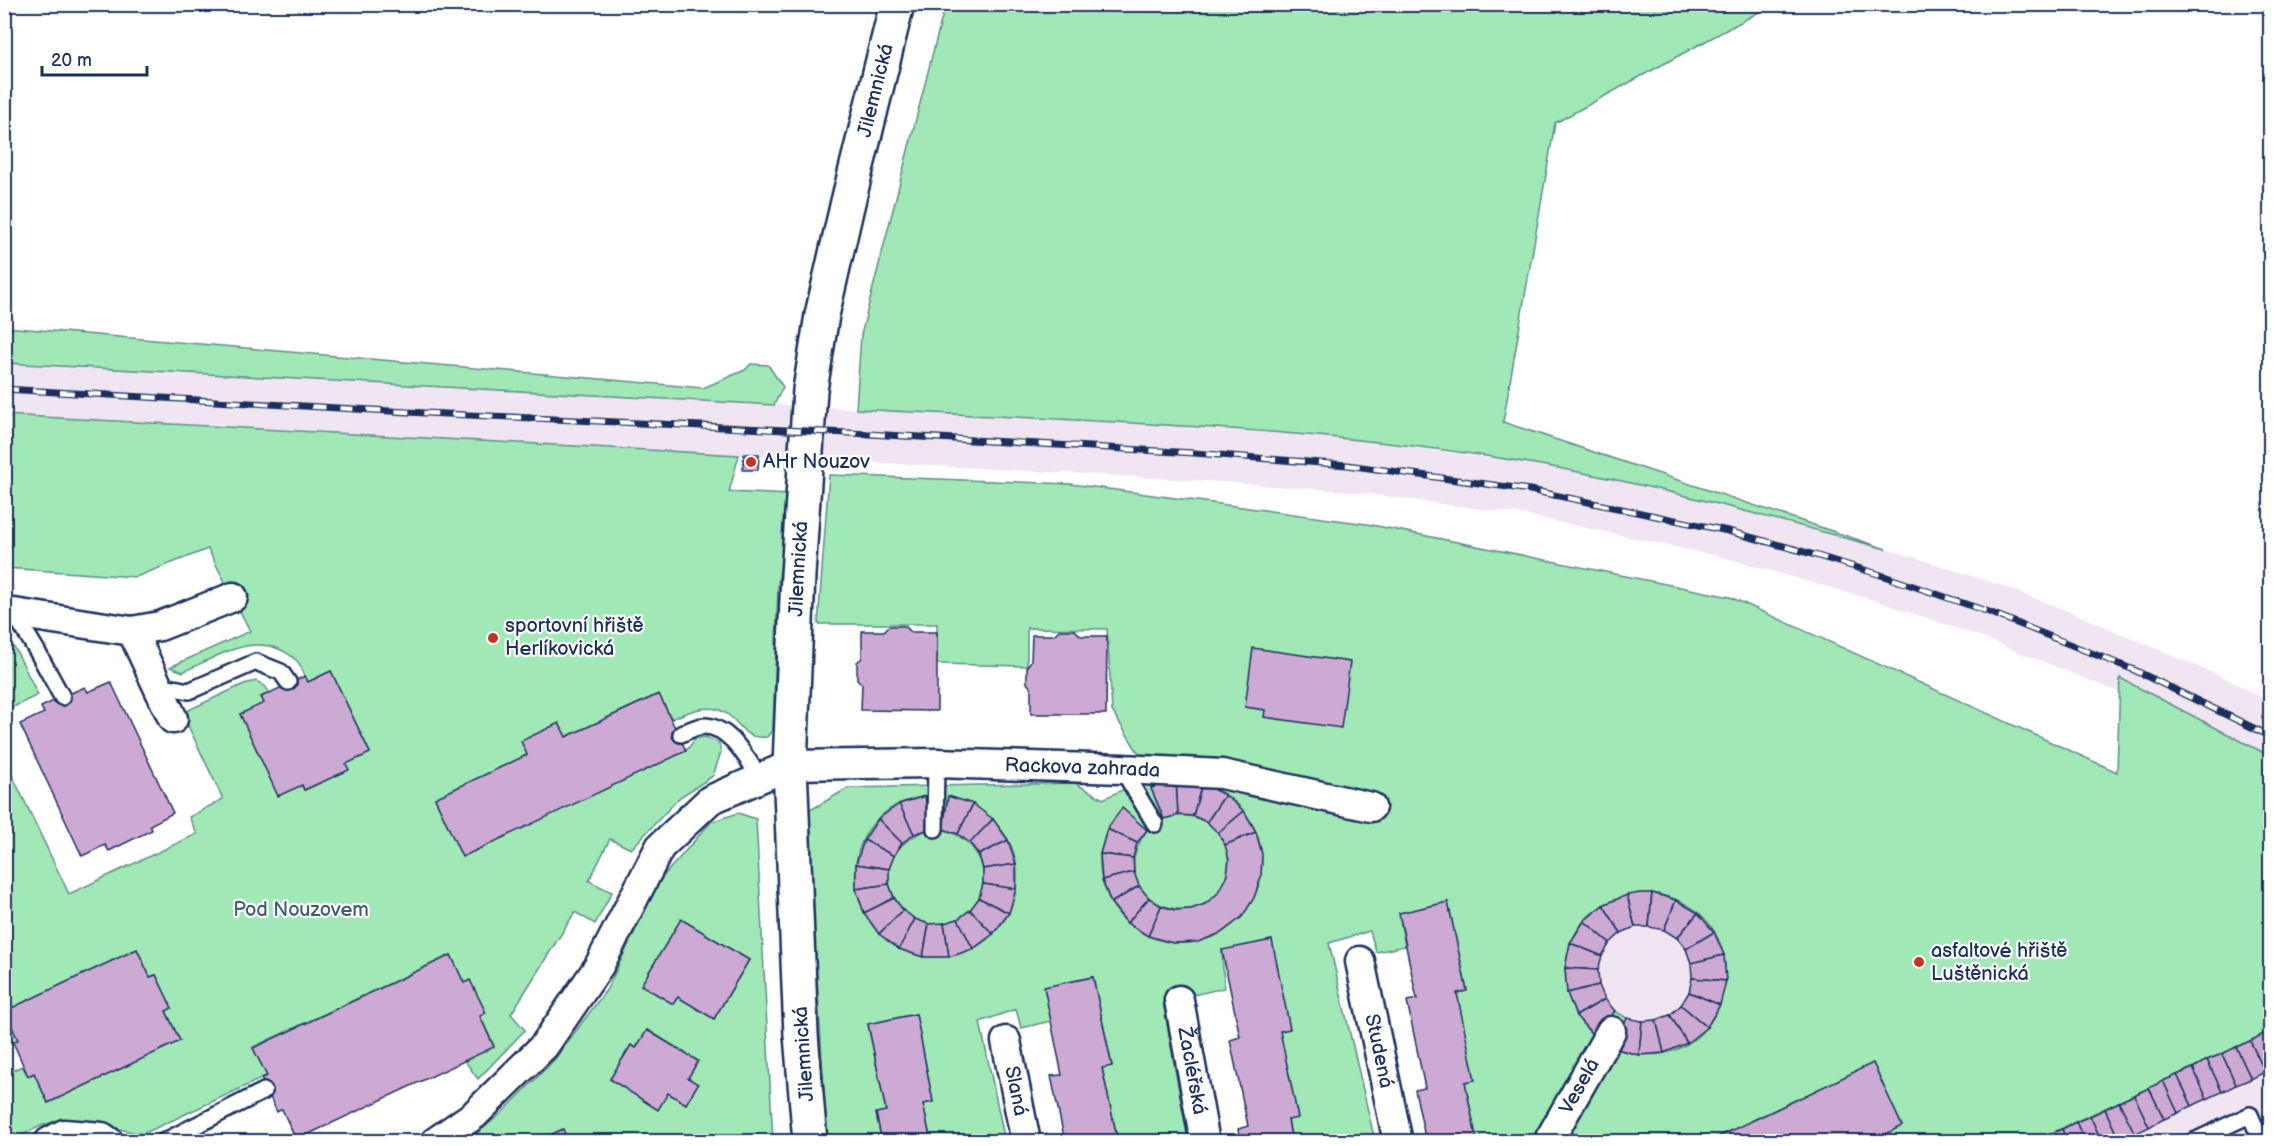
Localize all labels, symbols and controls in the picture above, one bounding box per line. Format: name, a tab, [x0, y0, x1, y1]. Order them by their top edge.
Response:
scale bar	[42, 39, 147, 77]
street label: Jilemnická	[852, 41, 899, 140]
text: 20 m	[51, 50, 92, 71]
place label: AHr Nouzov	[763, 450, 870, 474]
marker: AHr Nouzov	[744, 455, 758, 469]
street label: Jilemnická	[784, 520, 813, 617]
place label: sportovní hřiště Herlíkovická	[505, 614, 643, 661]
marker: sportovní hřiště Herlíkovická	[486, 631, 500, 645]
street label: Rackova zahrada	[1004, 753, 1161, 783]
park label: Pod Nouzovem	[233, 898, 369, 922]
place label: asfaltové hřiště Luštěnická	[1931, 939, 2067, 986]
marker: asfaltové hřiště Luštěnická	[1912, 955, 1926, 969]
street label: Jilemnická	[789, 1005, 819, 1103]
street label: Studená	[1359, 1012, 1398, 1090]
street label: Žacléřská	[1172, 1024, 1212, 1116]
street label: Veselá	[1554, 1054, 1605, 1118]
street label: Slaná	[999, 1064, 1033, 1118]

